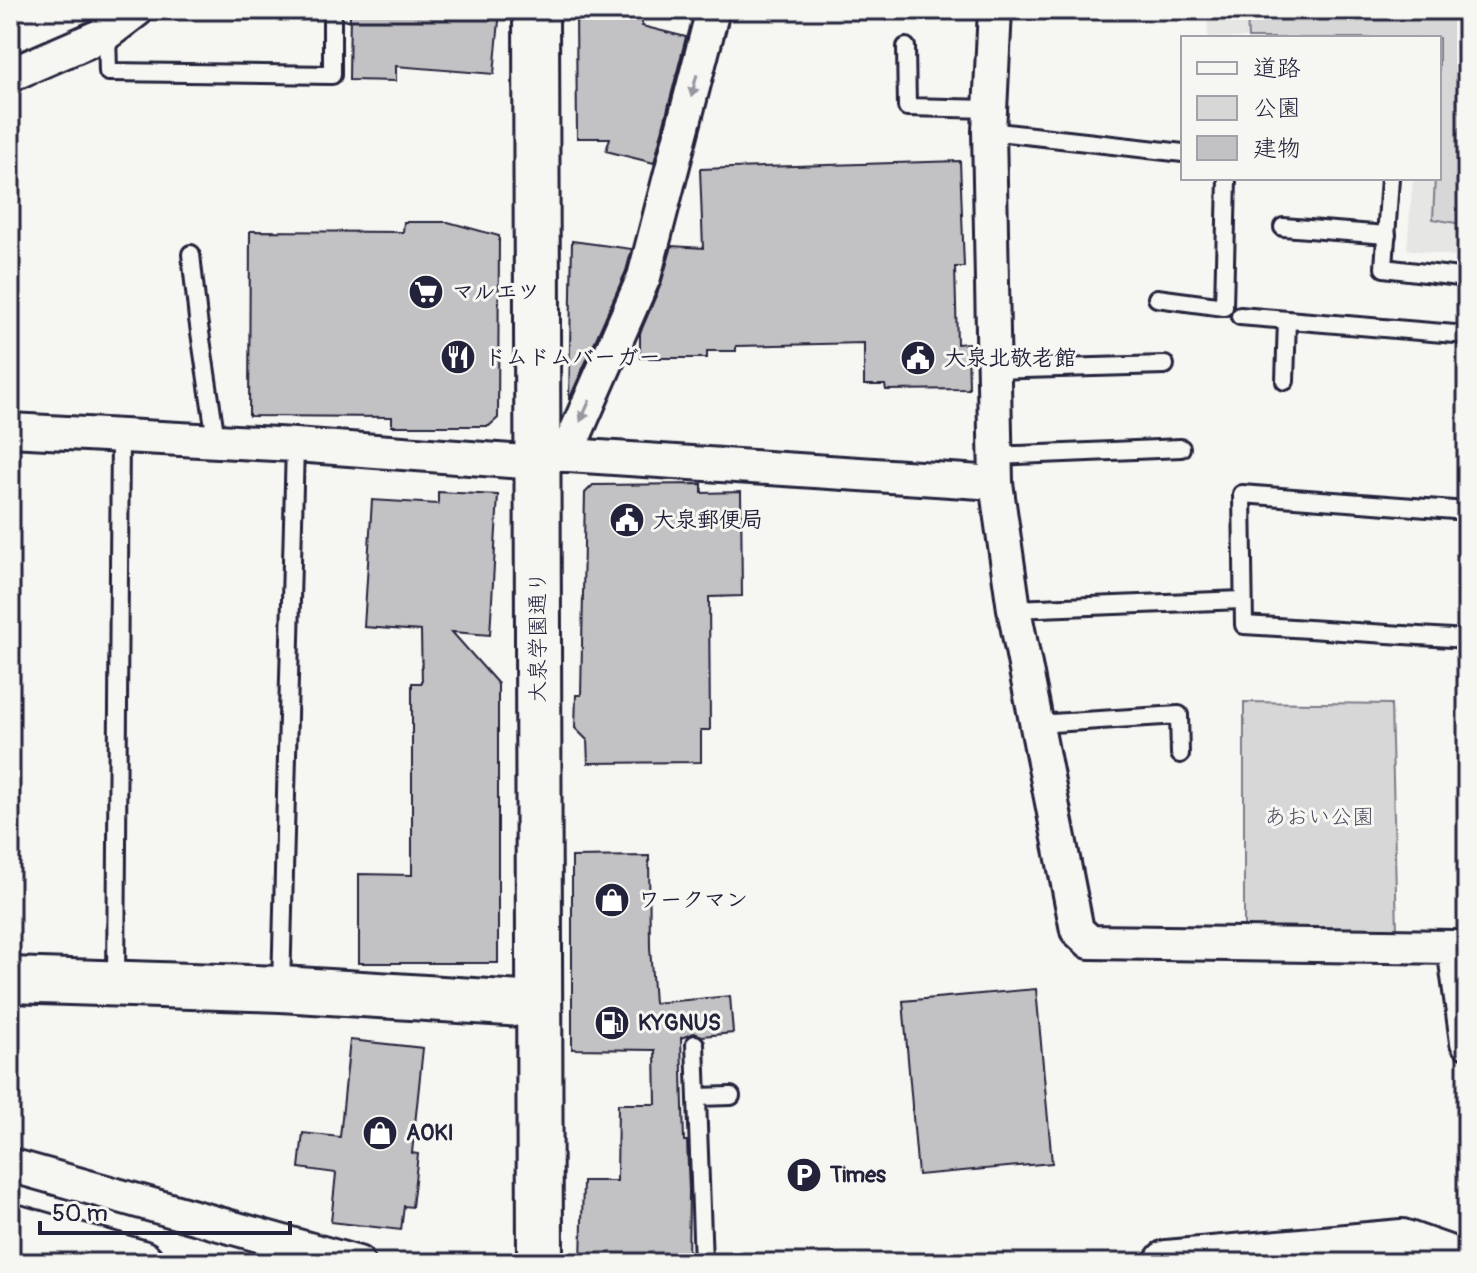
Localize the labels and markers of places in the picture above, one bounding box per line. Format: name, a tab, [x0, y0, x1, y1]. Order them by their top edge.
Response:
supermarket icon: マルエツ	[407, 273, 445, 311]
place label: マルエツ	[452, 278, 540, 306]
restaurant icon: ドムドムバーガー	[439, 338, 477, 376]
public building icon: 大泉北敬老館	[899, 339, 937, 377]
place label: ドムドムバーガー	[484, 343, 660, 371]
place label: 大泉北敬老館	[944, 344, 1076, 372]
public building icon: 大泉郵便局	[608, 501, 646, 539]
place label: 大泉郵便局	[653, 506, 763, 534]
shop icon: ワークマン	[593, 881, 631, 919]
place label: ワークマン	[638, 886, 748, 914]
fuel station icon: KYGNUS	[593, 1004, 631, 1042]
place label: KYGNUS	[638, 1009, 721, 1037]
shop icon: AOKI	[361, 1114, 399, 1152]
place label: AOKI	[406, 1119, 454, 1147]
parking icon: Times	[785, 1156, 823, 1194]
place label: Times	[829, 1161, 886, 1189]

